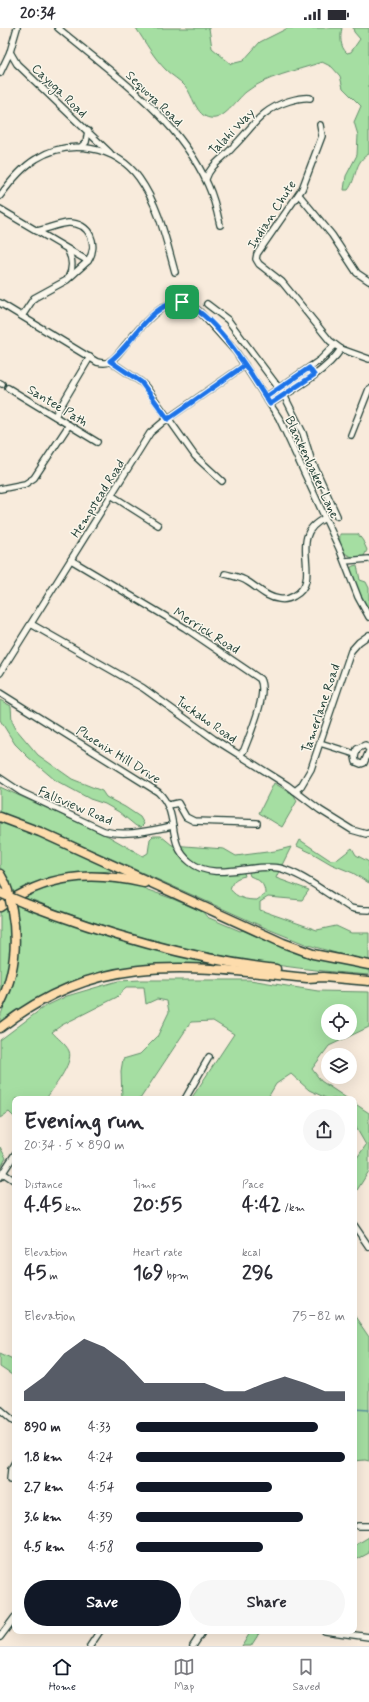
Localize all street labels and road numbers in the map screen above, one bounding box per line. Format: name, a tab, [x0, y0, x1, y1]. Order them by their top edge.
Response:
street label: Cayuga Road	[27, 60, 90, 123]
street label: Sequoya Road	[122, 67, 186, 131]
street label: Talahi Way	[205, 105, 259, 159]
street label: Indian Chute	[244, 177, 301, 252]
street label: Santee Path	[24, 382, 91, 431]
street label: Blankenbaker Lane	[280, 414, 343, 522]
street label: Hempstead Road	[67, 456, 129, 541]
street label: Merrick Road	[170, 604, 243, 658]
street label: Tamerlane Road	[298, 662, 345, 755]
street label: Tuckaho Road	[172, 693, 240, 748]
street label: Phoenix Hill Drive	[73, 723, 164, 788]
street label: Fallsview Road	[36, 783, 115, 830]

